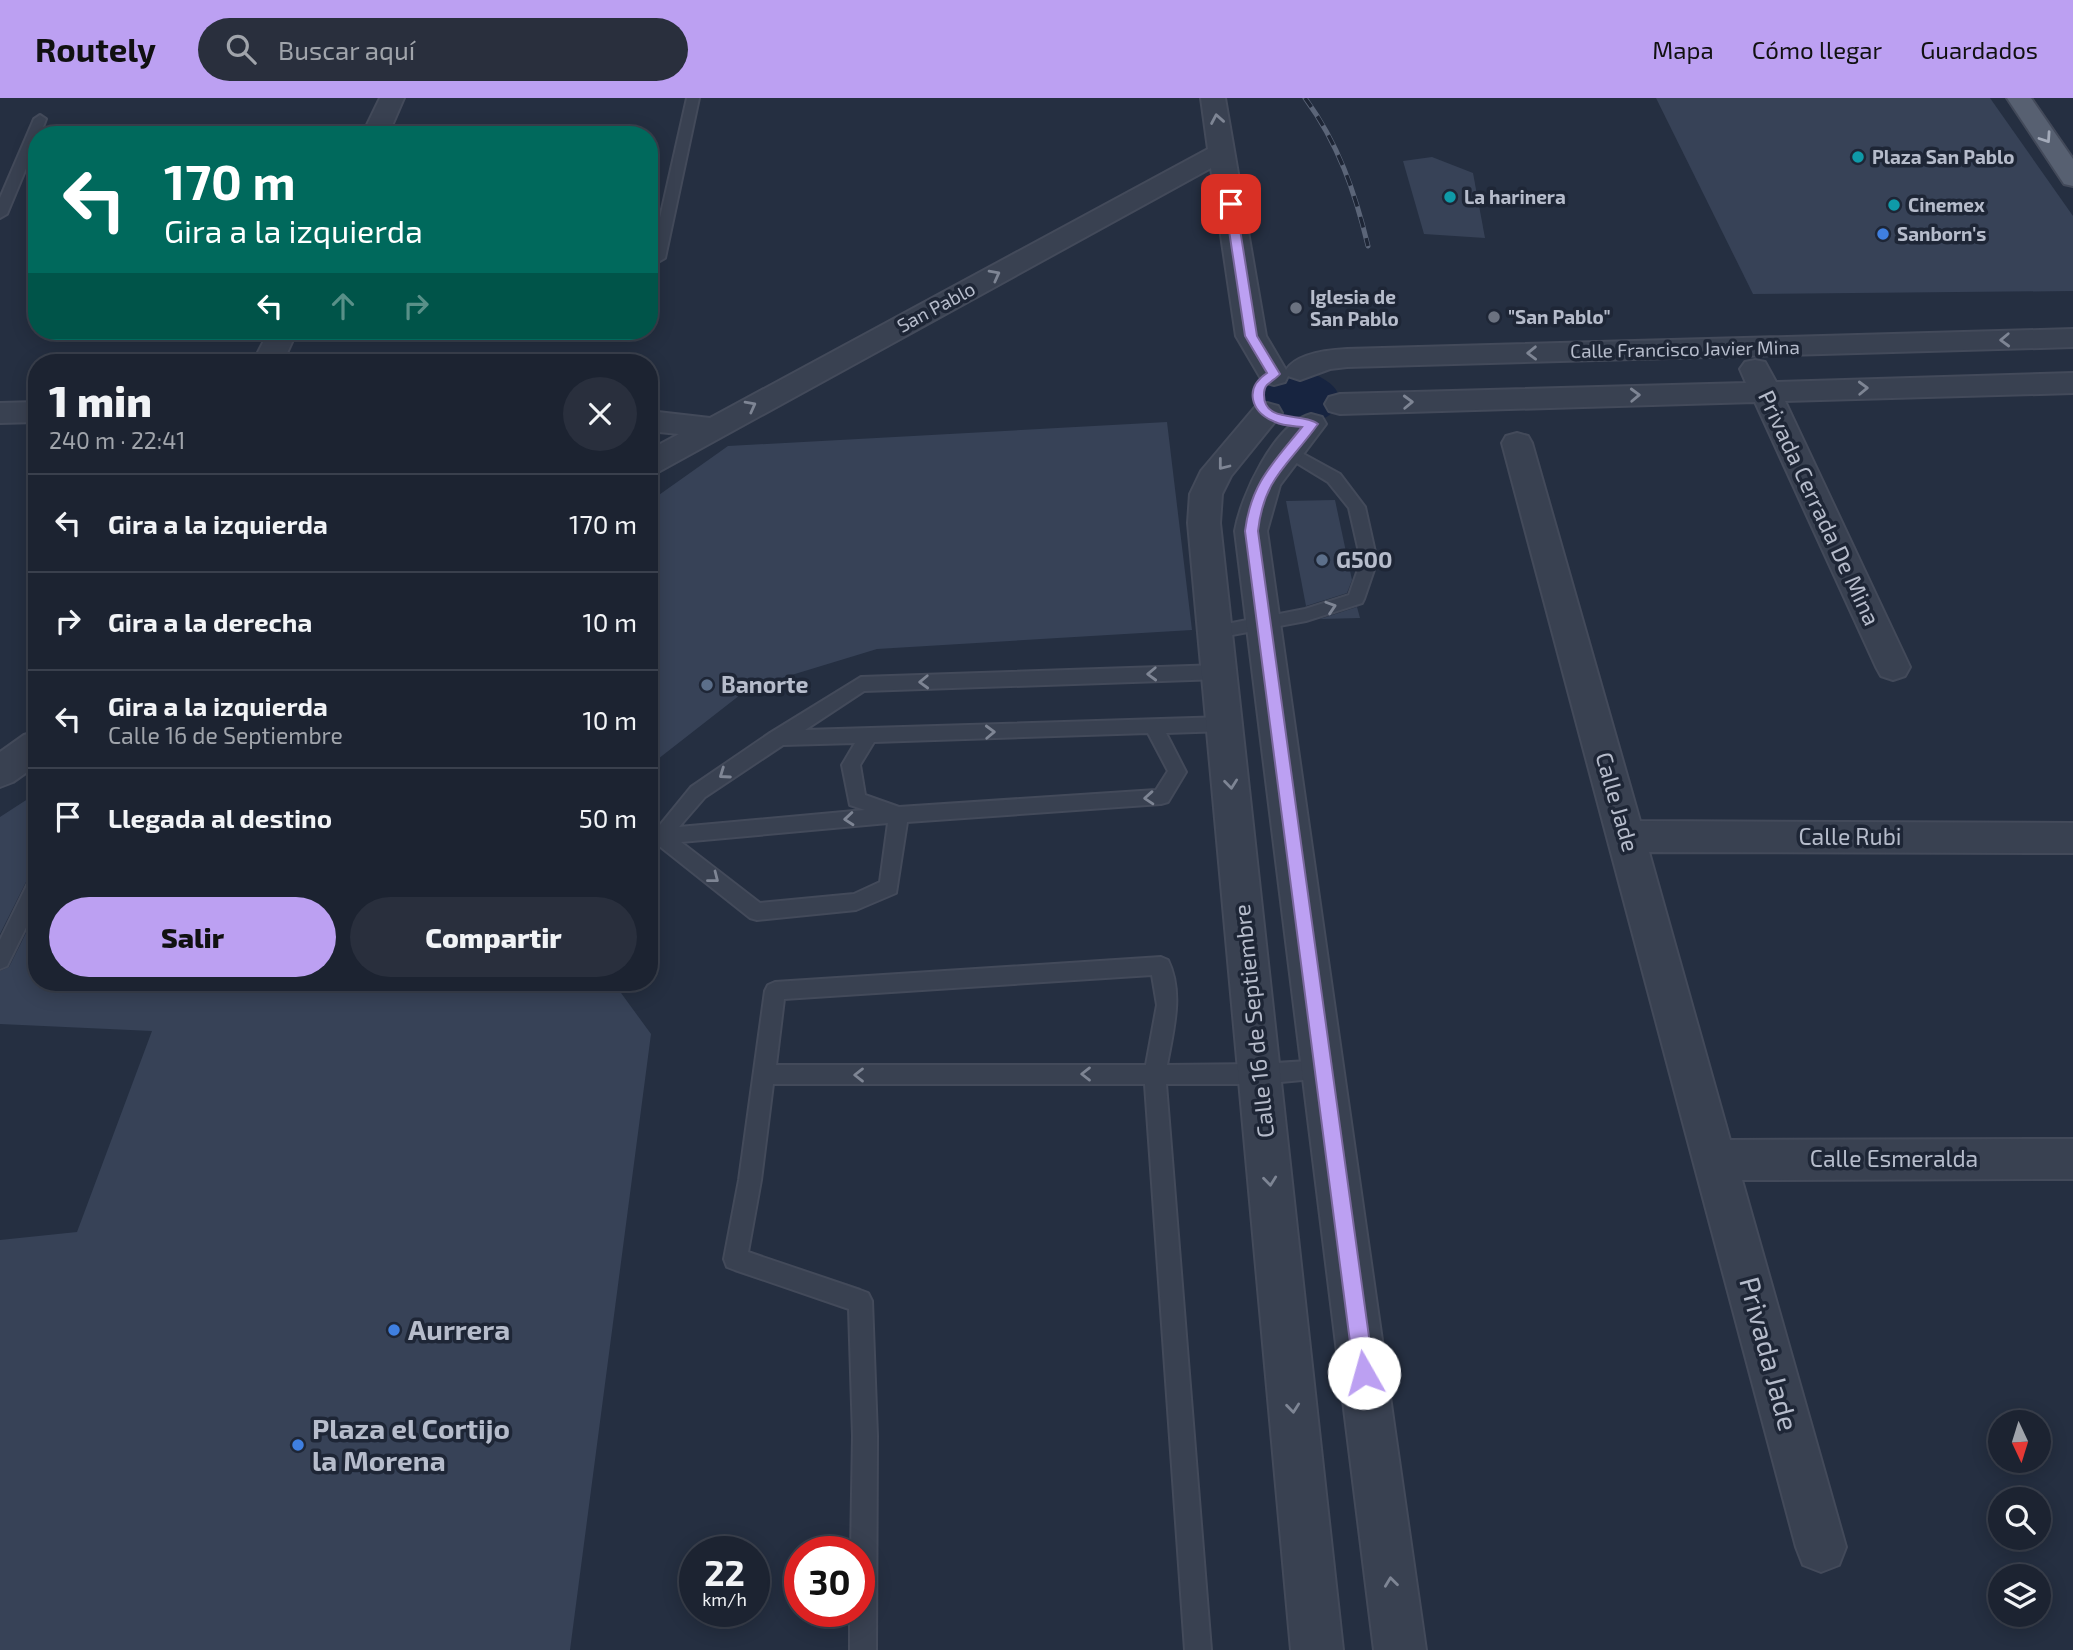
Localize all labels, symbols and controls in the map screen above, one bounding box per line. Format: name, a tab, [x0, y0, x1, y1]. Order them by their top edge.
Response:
search box	[198, 18, 688, 81]
text: Routely	[35, 29, 156, 69]
icon: search	[222, 30, 260, 68]
text: Buscar aquí	[278, 34, 415, 65]
text: Mapa	[1652, 35, 1714, 64]
text: Cómo llegar	[1752, 35, 1882, 64]
text: Guardados	[1920, 35, 2038, 64]
one-way arrow	[1210, 114, 1225, 125]
one-way arrow	[2038, 130, 2050, 143]
place label: Plaza San Pablo	[1872, 145, 2014, 168]
marker: Plaza San Pablo	[1850, 149, 1866, 165]
text: 170 m	[164, 151, 296, 210]
icon: left	[49, 154, 140, 245]
pin	[1201, 174, 1261, 234]
icon: arrive	[1212, 185, 1250, 223]
place label: La harinera	[1464, 185, 1566, 208]
marker: La harinera	[1442, 189, 1458, 205]
place label: Cinemex	[1908, 193, 1985, 216]
marker: Cinemex	[1886, 197, 1902, 213]
text: Gira a la izquierda	[164, 211, 423, 249]
place label: Sanborn's	[1897, 222, 1986, 245]
marker: Sanborn's	[1875, 226, 1891, 242]
one-way arrow	[987, 270, 1000, 283]
street label: San Pablo	[893, 276, 979, 337]
place label: Iglesia de San Pablo	[1310, 285, 1399, 330]
icon: left	[251, 287, 289, 325]
icon: ahead	[324, 287, 362, 325]
icon: right	[397, 287, 435, 325]
marker: Iglesia de San Pablo	[1288, 300, 1304, 316]
place label: "San Pablo"	[1508, 305, 1611, 328]
marker: "San Pablo"	[1486, 309, 1502, 325]
one-way arrow	[1999, 332, 2010, 348]
street label: Calle Francisco Javier Mina	[1570, 335, 1800, 362]
one-way arrow	[1527, 345, 1537, 361]
text: 1 min	[49, 375, 152, 425]
button: close	[563, 377, 637, 451]
one-way arrow	[1857, 381, 1868, 396]
street label: Privada Cerrada De Mina	[1753, 386, 1887, 630]
one-way arrow	[1630, 387, 1641, 402]
one-way arrow	[1403, 394, 1414, 409]
one-way arrow	[744, 401, 757, 414]
text: 240 m · 22:41	[49, 426, 185, 454]
one-way arrow	[1219, 458, 1232, 470]
icon: left	[49, 504, 87, 542]
text: Gira a la izquierda	[108, 508, 328, 539]
text: 170 m	[569, 508, 637, 539]
place label: G500	[1336, 545, 1393, 573]
marker: G500	[1314, 552, 1330, 568]
one-way arrow	[1324, 601, 1337, 615]
icon: right	[49, 602, 87, 640]
text: Gira a la derecha	[108, 606, 312, 637]
text: 10 m	[582, 606, 637, 637]
one-way arrow	[1146, 667, 1157, 682]
place label: Banorte	[721, 670, 808, 698]
one-way arrow	[919, 674, 930, 689]
marker: Banorte	[699, 677, 715, 693]
text: Gira a la izquierda	[108, 690, 328, 721]
icon: left	[49, 700, 87, 738]
text: 10 m	[582, 704, 637, 735]
text: Calle 16 de Septiembre	[108, 721, 343, 749]
one-way arrow	[985, 724, 996, 739]
street label: Calle Jade	[1590, 749, 1646, 855]
one-way arrow	[719, 766, 732, 778]
one-way arrow	[1223, 779, 1238, 790]
one-way arrow	[1143, 790, 1154, 805]
icon: arrive	[49, 798, 87, 836]
text: Llegada al destino	[108, 802, 332, 833]
text: 50 m	[579, 802, 637, 833]
one-way arrow	[843, 811, 854, 826]
street label: Calle Rubi	[1798, 822, 1902, 850]
one-way arrow	[706, 870, 719, 883]
button: Salir	[49, 897, 336, 977]
button: Compartir	[350, 897, 637, 977]
street label: Calle 16 de Septiembre	[1227, 903, 1279, 1139]
one-way arrow	[1081, 1066, 1091, 1082]
one-way arrow	[853, 1067, 864, 1083]
street label: Calle Esmeralda	[1810, 1144, 1978, 1172]
one-way arrow	[1263, 1175, 1278, 1187]
street label: Privada Jade	[1733, 1273, 1807, 1434]
place label: Aurrera	[408, 1312, 510, 1346]
marker: Aurrera	[386, 1322, 402, 1338]
position arrow	[1327, 1336, 1401, 1410]
one-way arrow	[1285, 1402, 1300, 1413]
north arrow	[1988, 1410, 2051, 1474]
map controls	[1988, 1410, 2051, 1627]
place label: Plaza el Cortijo la Morena	[312, 1411, 510, 1477]
marker: Plaza el Cortijo la Morena	[290, 1437, 306, 1453]
button: search	[1988, 1487, 2051, 1550]
speed limit sign: 30	[784, 1536, 875, 1627]
text: 22	[704, 1551, 745, 1593]
button: layers	[1988, 1564, 2051, 1627]
one-way arrow	[1384, 1576, 1399, 1588]
text: km/h	[702, 1588, 747, 1610]

